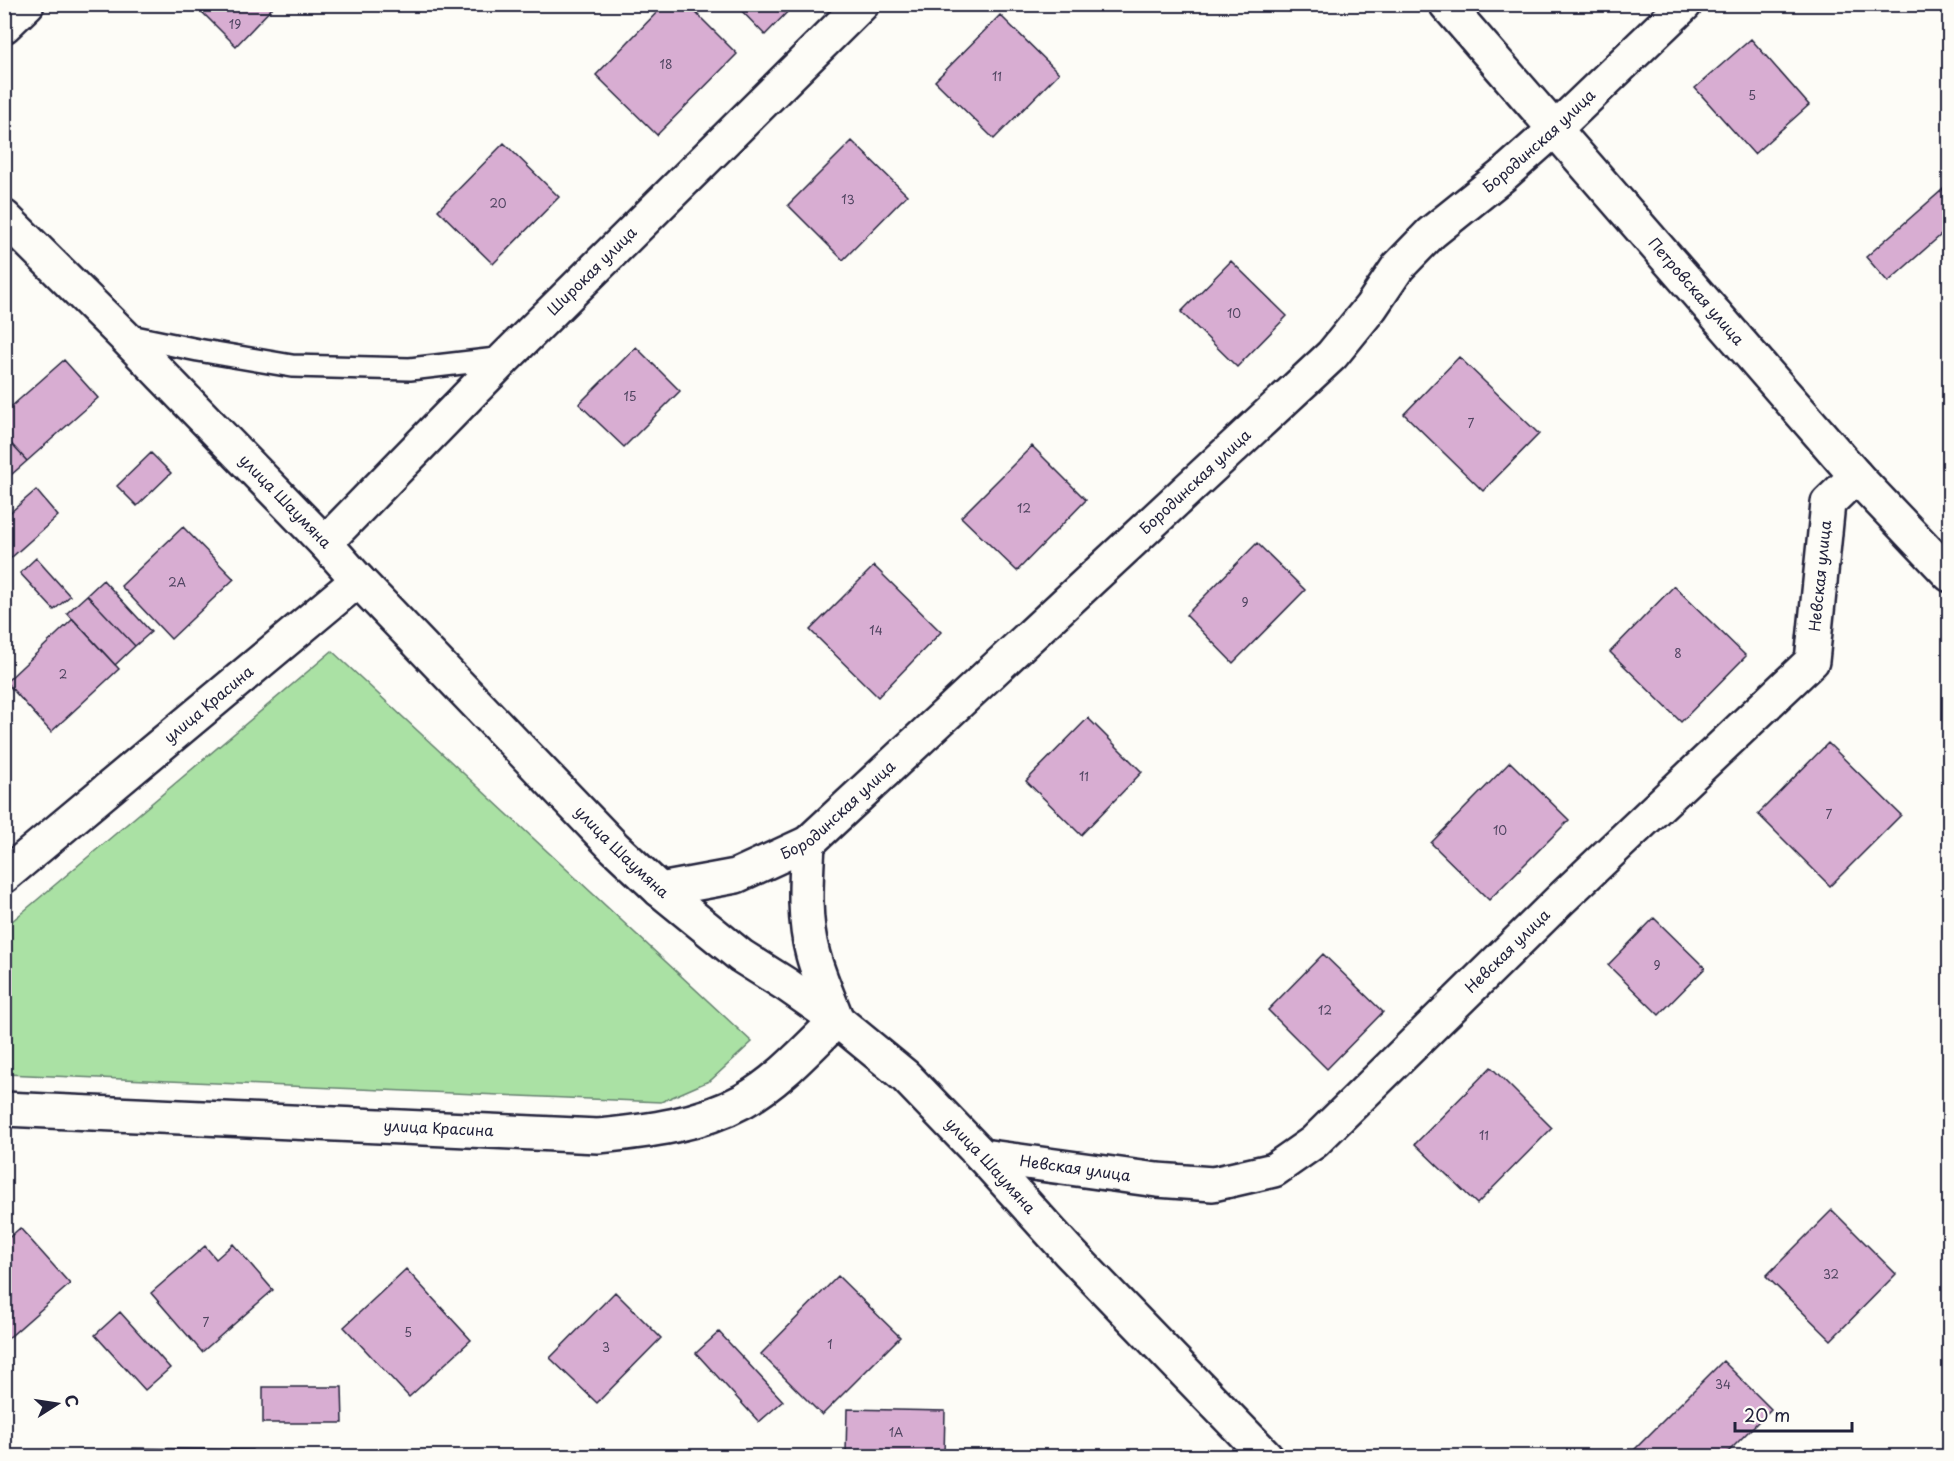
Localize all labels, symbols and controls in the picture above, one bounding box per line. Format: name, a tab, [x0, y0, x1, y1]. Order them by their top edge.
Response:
house number: 19	[229, 15, 241, 33]
house number: 18	[660, 55, 672, 73]
house number: 11	[992, 67, 1002, 85]
street label: Бородинская улица	[1477, 83, 1600, 197]
house number: 5	[1748, 86, 1756, 104]
house number: 13	[841, 190, 855, 208]
house number: 20	[489, 194, 507, 212]
street label: Широкая улица	[541, 220, 642, 320]
street label: Петровская улица	[1644, 232, 1751, 350]
house number: 10	[1227, 304, 1241, 322]
house number: 15	[623, 387, 637, 405]
house number: 7	[1468, 414, 1475, 432]
street label: Бородинская улица	[1134, 423, 1256, 539]
street label: улица Шаумяна	[235, 448, 338, 554]
house number: 12	[1017, 499, 1031, 517]
street label: Невская улица	[1802, 519, 1836, 633]
house number: 2А	[168, 573, 186, 591]
house number: 9	[1241, 593, 1249, 611]
house number: 14	[869, 621, 883, 639]
house number: 8	[1674, 644, 1682, 662]
street label: улица Красина	[158, 659, 258, 748]
house number: 2	[59, 665, 67, 683]
street label: Бородинская улица	[776, 754, 900, 864]
house number: 11	[1079, 767, 1089, 785]
street label: улица Шаумяна	[570, 800, 675, 903]
house number: 7	[1826, 805, 1833, 823]
house number: 10	[1493, 821, 1507, 839]
street label: Невская улица	[1459, 903, 1555, 998]
house number: 9	[1653, 956, 1661, 974]
house number: 12	[1318, 1001, 1332, 1019]
street label: улица Шаумяна	[941, 1112, 1042, 1219]
street label: улица Красина	[383, 1113, 495, 1141]
house number: 11	[1479, 1126, 1489, 1144]
street label: Невская улица	[1018, 1148, 1133, 1186]
house number: 32	[1823, 1265, 1839, 1283]
house number: 7	[203, 1313, 210, 1331]
house number: 5	[404, 1323, 412, 1341]
house number: 1	[827, 1335, 833, 1353]
house number: 3	[602, 1338, 610, 1356]
north arrow	[27, 1374, 87, 1434]
house number: 34	[1715, 1375, 1731, 1393]
text: С	[60, 1392, 86, 1409]
scale bar	[1735, 1395, 1852, 1433]
text: 20 m	[1744, 1401, 1790, 1428]
house number: 1А	[889, 1423, 903, 1441]

